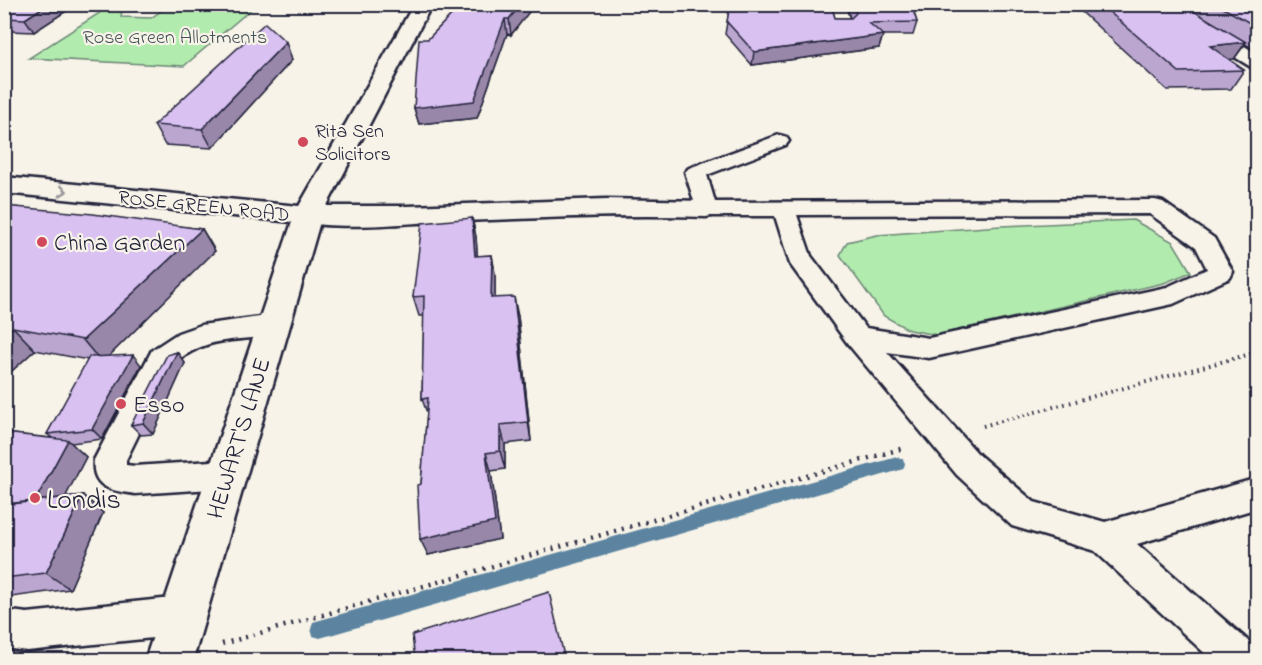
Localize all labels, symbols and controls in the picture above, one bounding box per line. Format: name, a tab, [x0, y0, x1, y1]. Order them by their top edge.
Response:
park label: Rose Green Allotments	[83, 24, 267, 53]
place label: Rita Sen Solicitors	[315, 118, 391, 170]
marker: Rita Sen Solicitors	[296, 135, 310, 149]
one-way arrow	[58, 184, 67, 197]
street label: ROSE GREEN ROAD	[117, 184, 291, 231]
place label: China Garden	[54, 227, 185, 262]
marker: China Garden	[35, 235, 49, 249]
street label: HEWART'S LANE	[199, 354, 282, 524]
place label: Esso	[133, 389, 184, 424]
marker: Esso	[114, 397, 128, 411]
place label: Londis	[47, 481, 121, 522]
marker: Londis	[28, 491, 42, 505]

